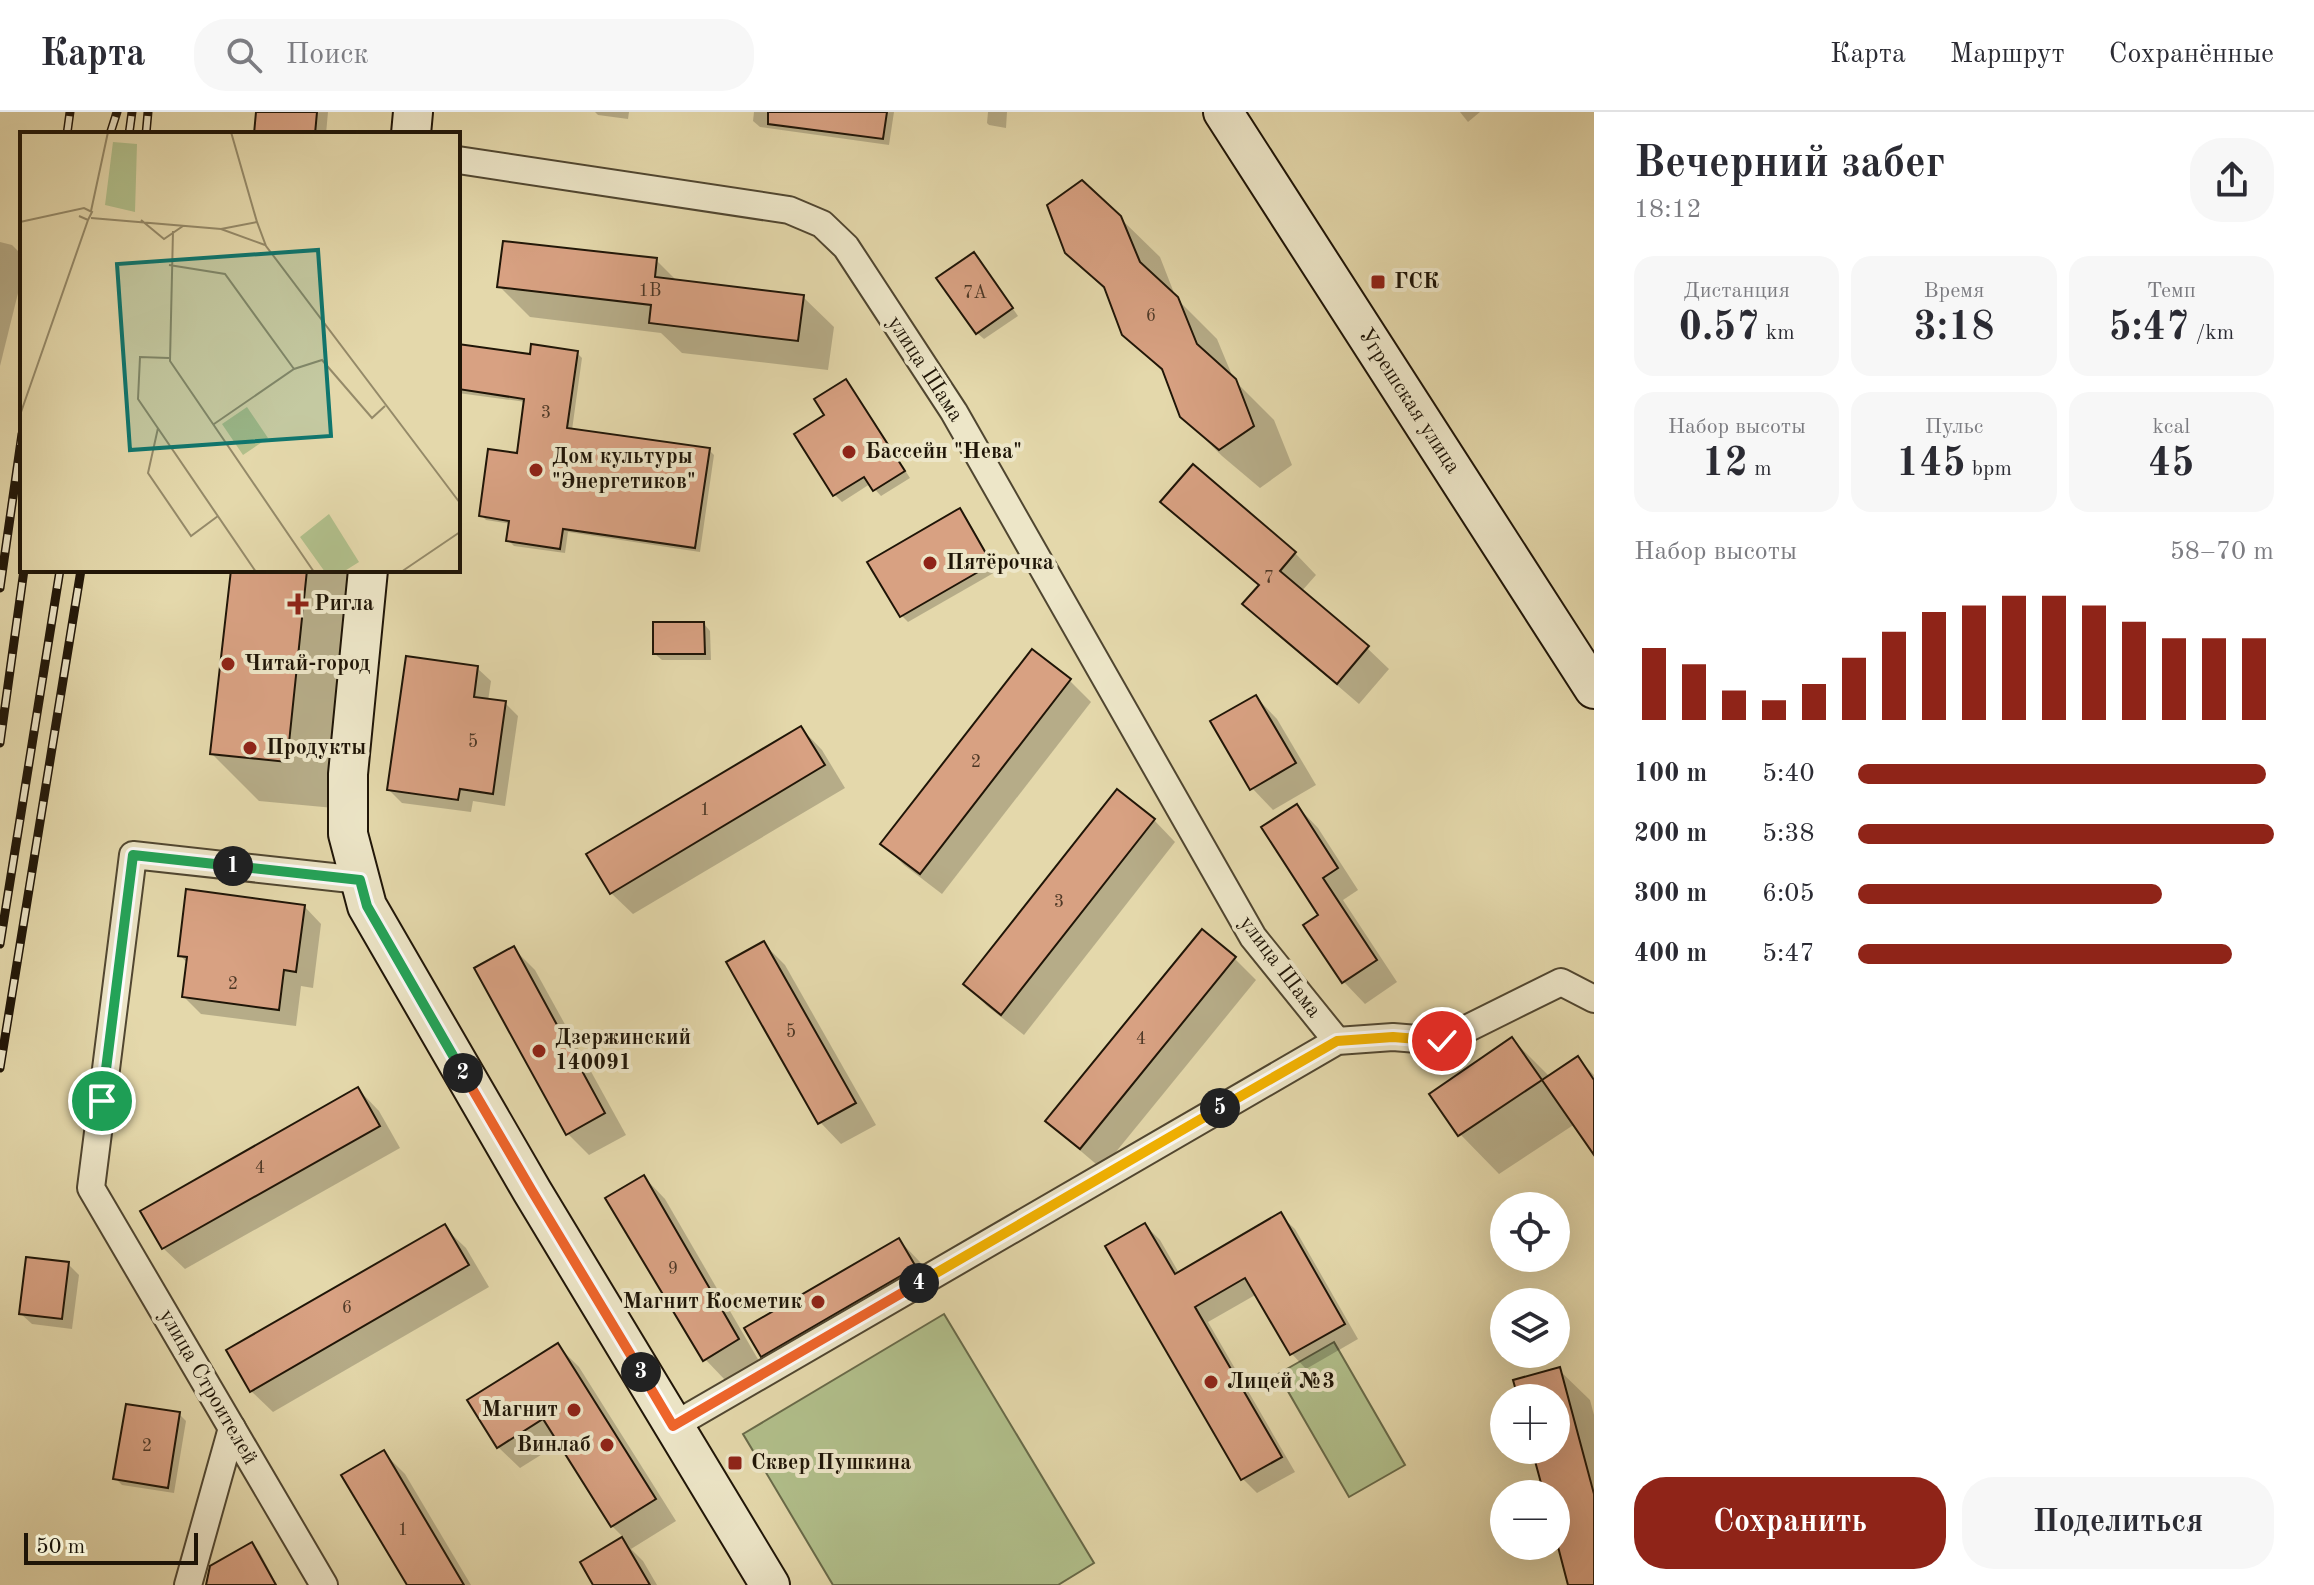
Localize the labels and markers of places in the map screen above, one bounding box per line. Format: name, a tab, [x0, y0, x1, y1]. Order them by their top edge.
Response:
place label: ГСК	[1394, 271, 1439, 293]
marker: ГСК	[1369, 273, 1387, 291]
place label: Бассейн "Нева"	[865, 441, 1022, 463]
marker: Бассейн "Нева"	[840, 443, 858, 461]
place label: Дом культуры "Энергетиков"	[552, 446, 696, 493]
marker: Дом культуры "Энергетиков"	[527, 461, 545, 479]
place label: Пятёрочка	[946, 552, 1054, 574]
marker: Пятёрочка	[921, 554, 939, 572]
place label: Ригла	[314, 593, 374, 615]
marker: Ригла	[289, 595, 307, 613]
place label: Читай-город	[244, 653, 371, 675]
marker: Читай-город	[219, 655, 237, 673]
place label: Продукты	[266, 737, 366, 759]
marker: Продукты	[241, 739, 259, 757]
pin: 1	[213, 846, 253, 886]
pin	[1408, 1007, 1476, 1075]
place label: Дзержинский 140091	[555, 1027, 691, 1074]
marker: Дзержинский 140091	[530, 1042, 548, 1060]
pin: 2	[443, 1053, 483, 1093]
pin	[68, 1067, 136, 1135]
pin: 5	[1200, 1088, 1240, 1128]
pin: 4	[899, 1263, 939, 1303]
place label: Магнит Косметик	[623, 1291, 802, 1313]
marker: Магнит Косметик	[809, 1293, 827, 1311]
pin: 3	[621, 1352, 661, 1392]
place label: Лицей №3	[1227, 1371, 1335, 1393]
marker: Лицей №3	[1202, 1373, 1220, 1391]
place label: Магнит	[482, 1399, 558, 1421]
marker: Магнит	[565, 1401, 583, 1419]
place label: Винлаб	[517, 1434, 591, 1456]
marker: Винлаб	[598, 1436, 616, 1454]
place label: Сквер Пушкина	[751, 1452, 911, 1474]
marker: Сквер Пушкина	[726, 1454, 744, 1472]

